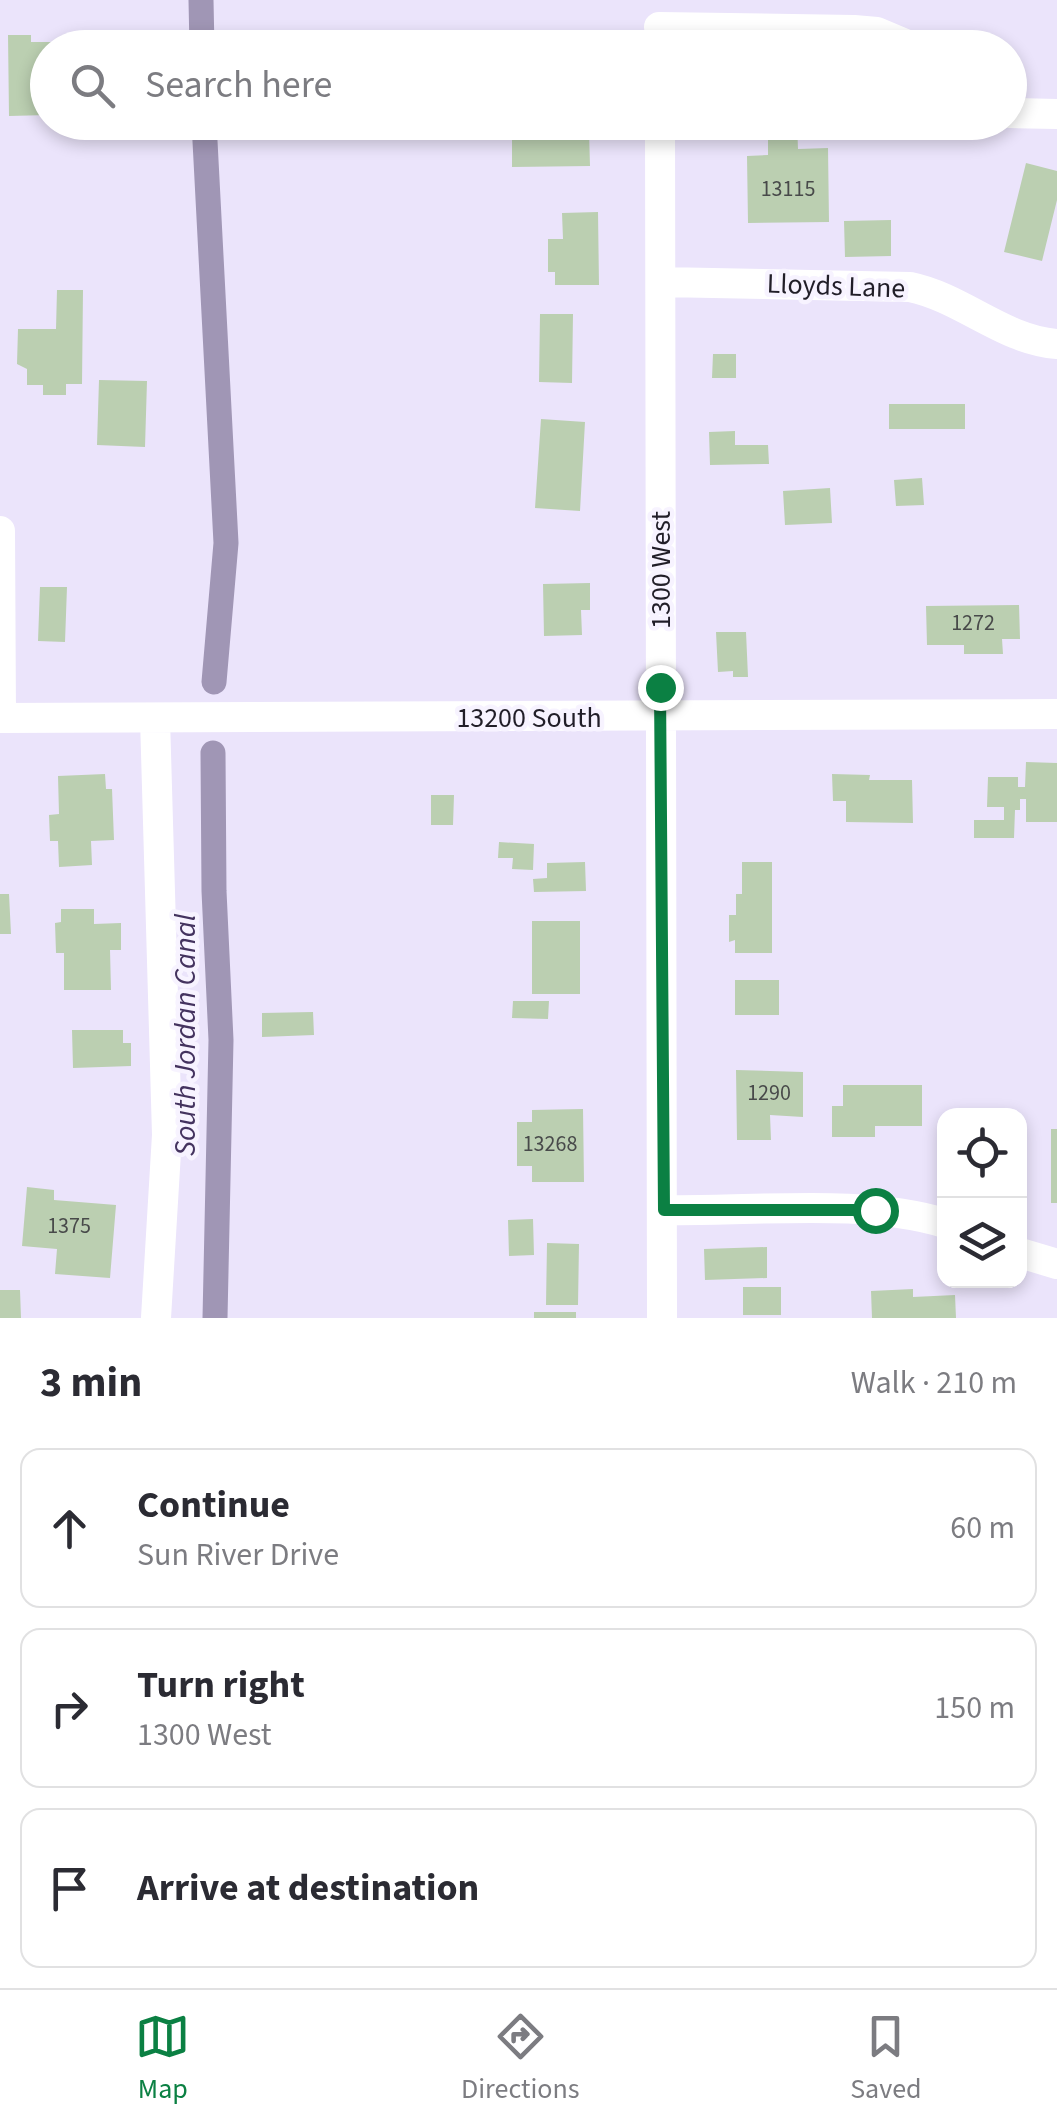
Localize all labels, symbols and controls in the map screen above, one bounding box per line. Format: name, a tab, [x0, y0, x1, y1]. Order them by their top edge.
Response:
search box	[30, 30, 1027, 140]
icon: search	[65, 58, 120, 113]
text: Search here	[145, 58, 332, 112]
house number: 13115	[761, 173, 815, 205]
street label: Lloyds Lane	[766, 264, 906, 308]
street label: 1300 West	[641, 511, 681, 629]
house number: 1272	[951, 607, 995, 639]
route end	[638, 665, 684, 711]
street label: 13200 South	[456, 698, 602, 738]
water label: South Jordan Canal	[164, 913, 207, 1156]
house number: 1290	[747, 1077, 791, 1109]
map controls	[937, 1108, 1027, 1288]
button: locate	[937, 1108, 1027, 1198]
house number: 13268	[523, 1128, 577, 1160]
route start	[853, 1188, 899, 1234]
button: layers	[937, 1198, 1027, 1288]
house number: 1375	[47, 1210, 91, 1242]
text: 3 min	[40, 1353, 142, 1413]
text: Walk · 210 m	[851, 1360, 1017, 1406]
text: Continue	[137, 1478, 290, 1532]
icon: ahead	[42, 1501, 97, 1556]
text: 60 m	[950, 1505, 1015, 1551]
text: Sun River Drive	[137, 1532, 339, 1578]
text: Turn right	[137, 1658, 305, 1712]
icon: right	[42, 1681, 97, 1736]
text: 150 m	[934, 1685, 1015, 1731]
text: 1300 West	[137, 1712, 272, 1758]
icon: arrive	[42, 1861, 97, 1916]
text: Arrive at destination	[137, 1861, 479, 1915]
tab: Map	[135, 2009, 190, 2109]
tab: Directions	[461, 2009, 580, 2109]
tab: Saved	[850, 2009, 922, 2109]

